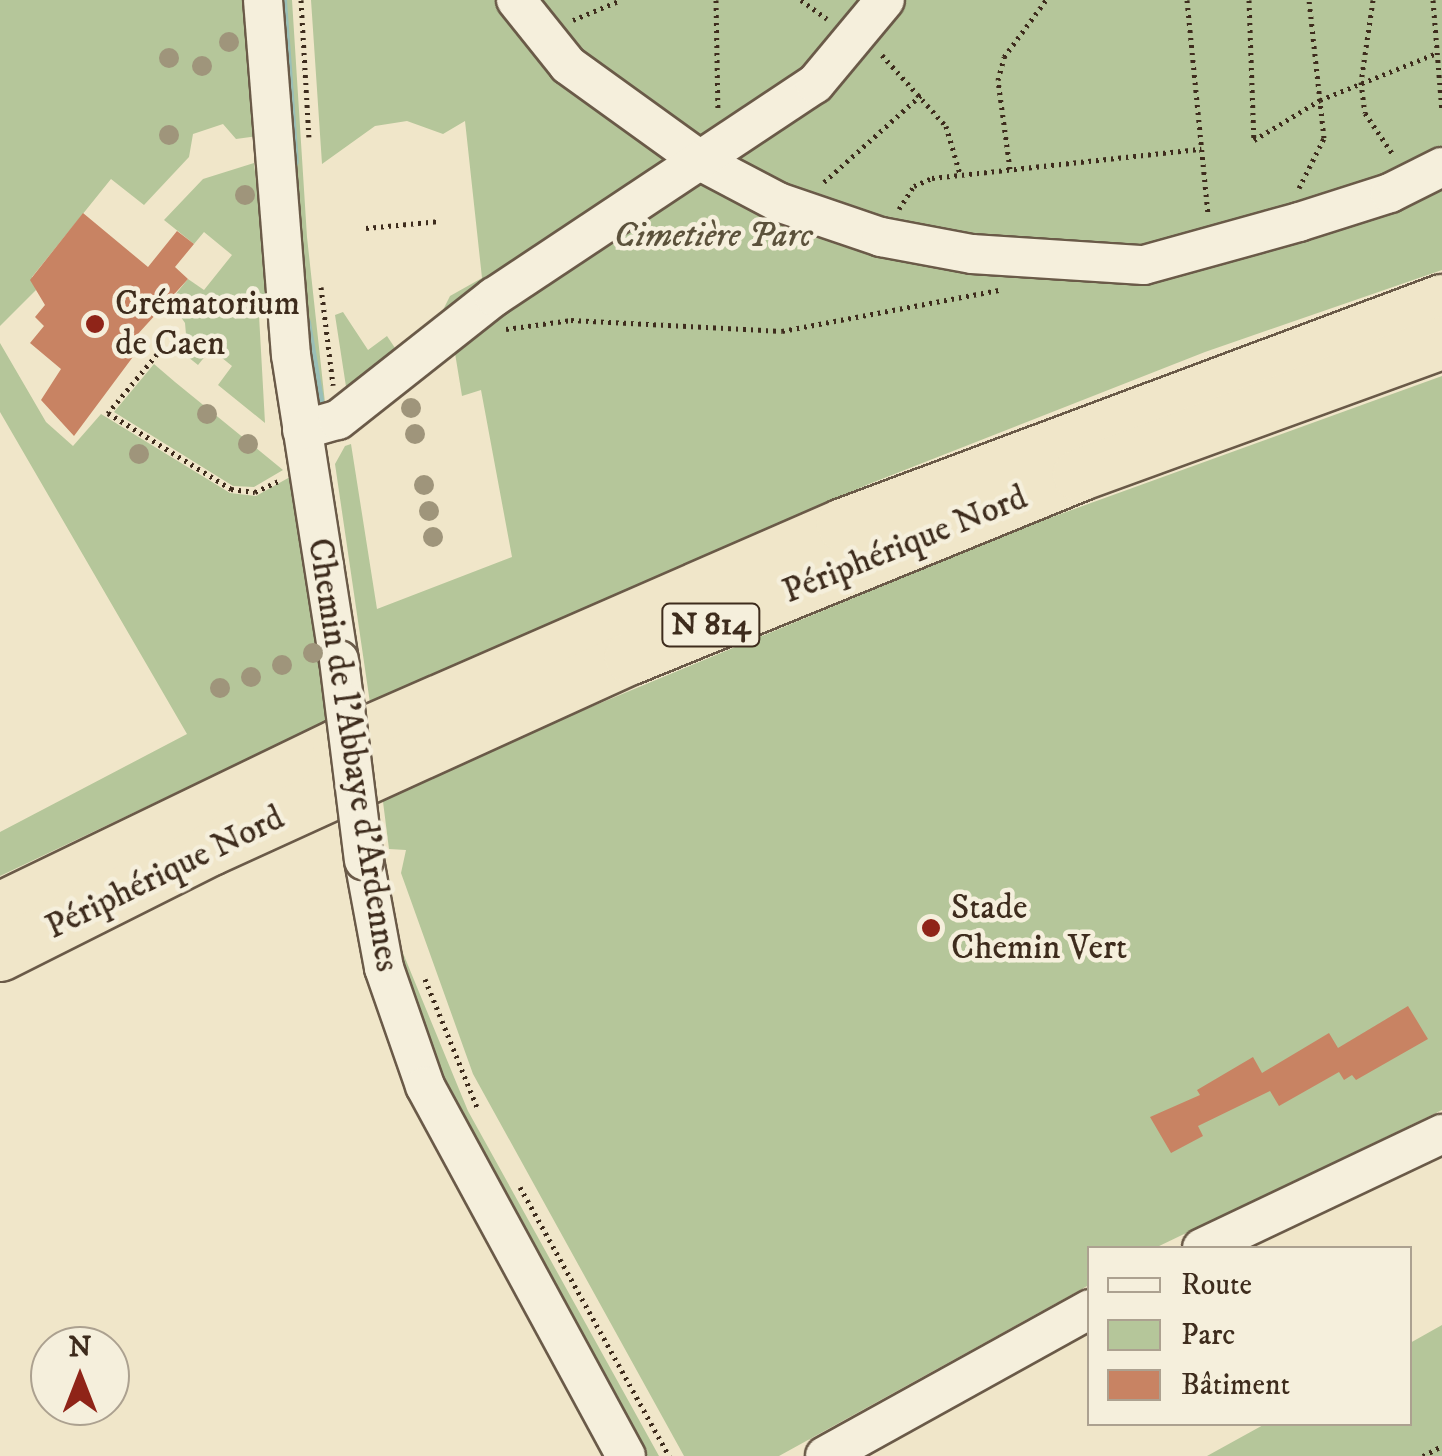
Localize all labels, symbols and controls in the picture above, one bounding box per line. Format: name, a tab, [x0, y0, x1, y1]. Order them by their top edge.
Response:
park label: Cimetière Parc	[614, 215, 812, 257]
place label: Crématorium de Caen	[115, 283, 300, 365]
marker: Crématorium de Caen	[84, 313, 106, 335]
street label: Périphérique Nord	[777, 477, 1033, 613]
street label: Chemin de l'Abbaye d'Ardennes	[298, 535, 408, 975]
road number: N 814	[661, 598, 761, 652]
street label: Périphérique Nord	[39, 797, 291, 949]
place label: Stade Chemin Vert	[951, 887, 1127, 969]
marker: Stade Chemin Vert	[920, 917, 942, 939]
legend	[1087, 1246, 1412, 1426]
text: Route	[1181, 1267, 1252, 1304]
text: Parc	[1181, 1317, 1235, 1354]
north arrow	[30, 1326, 130, 1426]
text: N	[69, 1330, 91, 1365]
text: Bâtiment	[1181, 1367, 1290, 1404]

